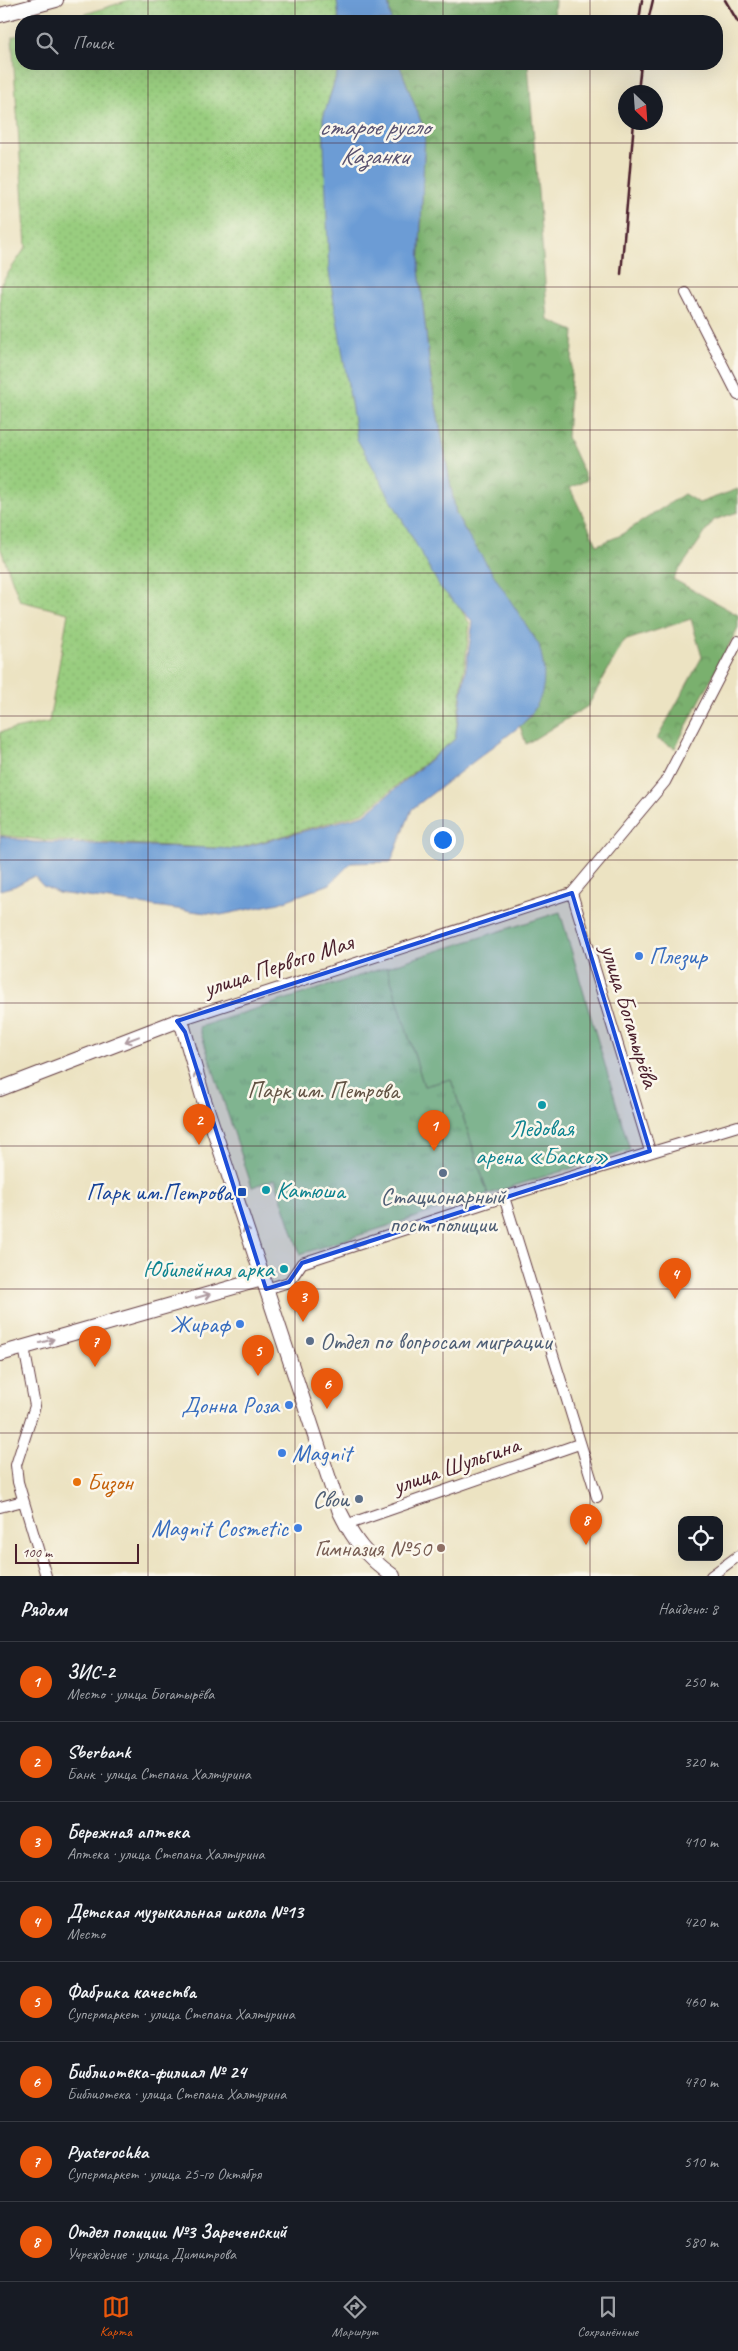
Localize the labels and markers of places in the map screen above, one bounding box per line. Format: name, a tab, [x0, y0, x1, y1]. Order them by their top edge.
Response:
place label: Плезир	[649, 941, 709, 971]
marker: Плезир	[633, 950, 645, 962]
marker: Ледовая арена «Баско»	[536, 1099, 548, 1111]
pin: 2	[183, 1104, 215, 1145]
pin: 1	[418, 1110, 450, 1151]
place label: Ледовая арена «Баско»	[475, 1113, 609, 1171]
marker: Стационарный пост полиции	[437, 1167, 449, 1179]
place label: Катюша	[276, 1175, 347, 1205]
place label: Парк им.Петрова	[86, 1177, 234, 1207]
place label: Стационарный пост полиции	[380, 1181, 508, 1239]
marker: Катюша	[260, 1184, 272, 1196]
marker: Парк им.Петрова	[236, 1186, 248, 1198]
place label: Юбилейная арка	[143, 1254, 276, 1284]
pin: 4	[659, 1258, 691, 1299]
marker: Юбилейная арка	[278, 1263, 290, 1275]
pin: 3	[287, 1281, 319, 1322]
place label: Жираф	[170, 1309, 232, 1339]
marker: Жираф	[234, 1318, 246, 1330]
pin: 7	[79, 1326, 111, 1367]
place label: Отдел по вопросам миграции	[320, 1326, 554, 1356]
pin: 5	[242, 1335, 274, 1376]
marker: Отдел по вопросам миграции	[304, 1335, 316, 1347]
pin: 6	[311, 1368, 343, 1409]
place label: Донна Роза	[181, 1390, 280, 1420]
marker: Донна Роза	[283, 1399, 295, 1411]
place label: Magnit	[292, 1438, 355, 1468]
marker: Magnit	[276, 1447, 288, 1459]
place label: Бизон	[87, 1467, 134, 1498]
marker: Бизон	[71, 1476, 83, 1488]
place label: Свои	[312, 1484, 350, 1514]
marker: Свои	[353, 1493, 365, 1505]
pin: 8	[570, 1504, 602, 1545]
place label: Magnit Cosmetic	[151, 1513, 289, 1543]
marker: Magnit Cosmetic	[292, 1522, 304, 1534]
place label: Гимназия №50	[314, 1533, 433, 1563]
marker: Гимназия №50	[435, 1542, 447, 1554]

